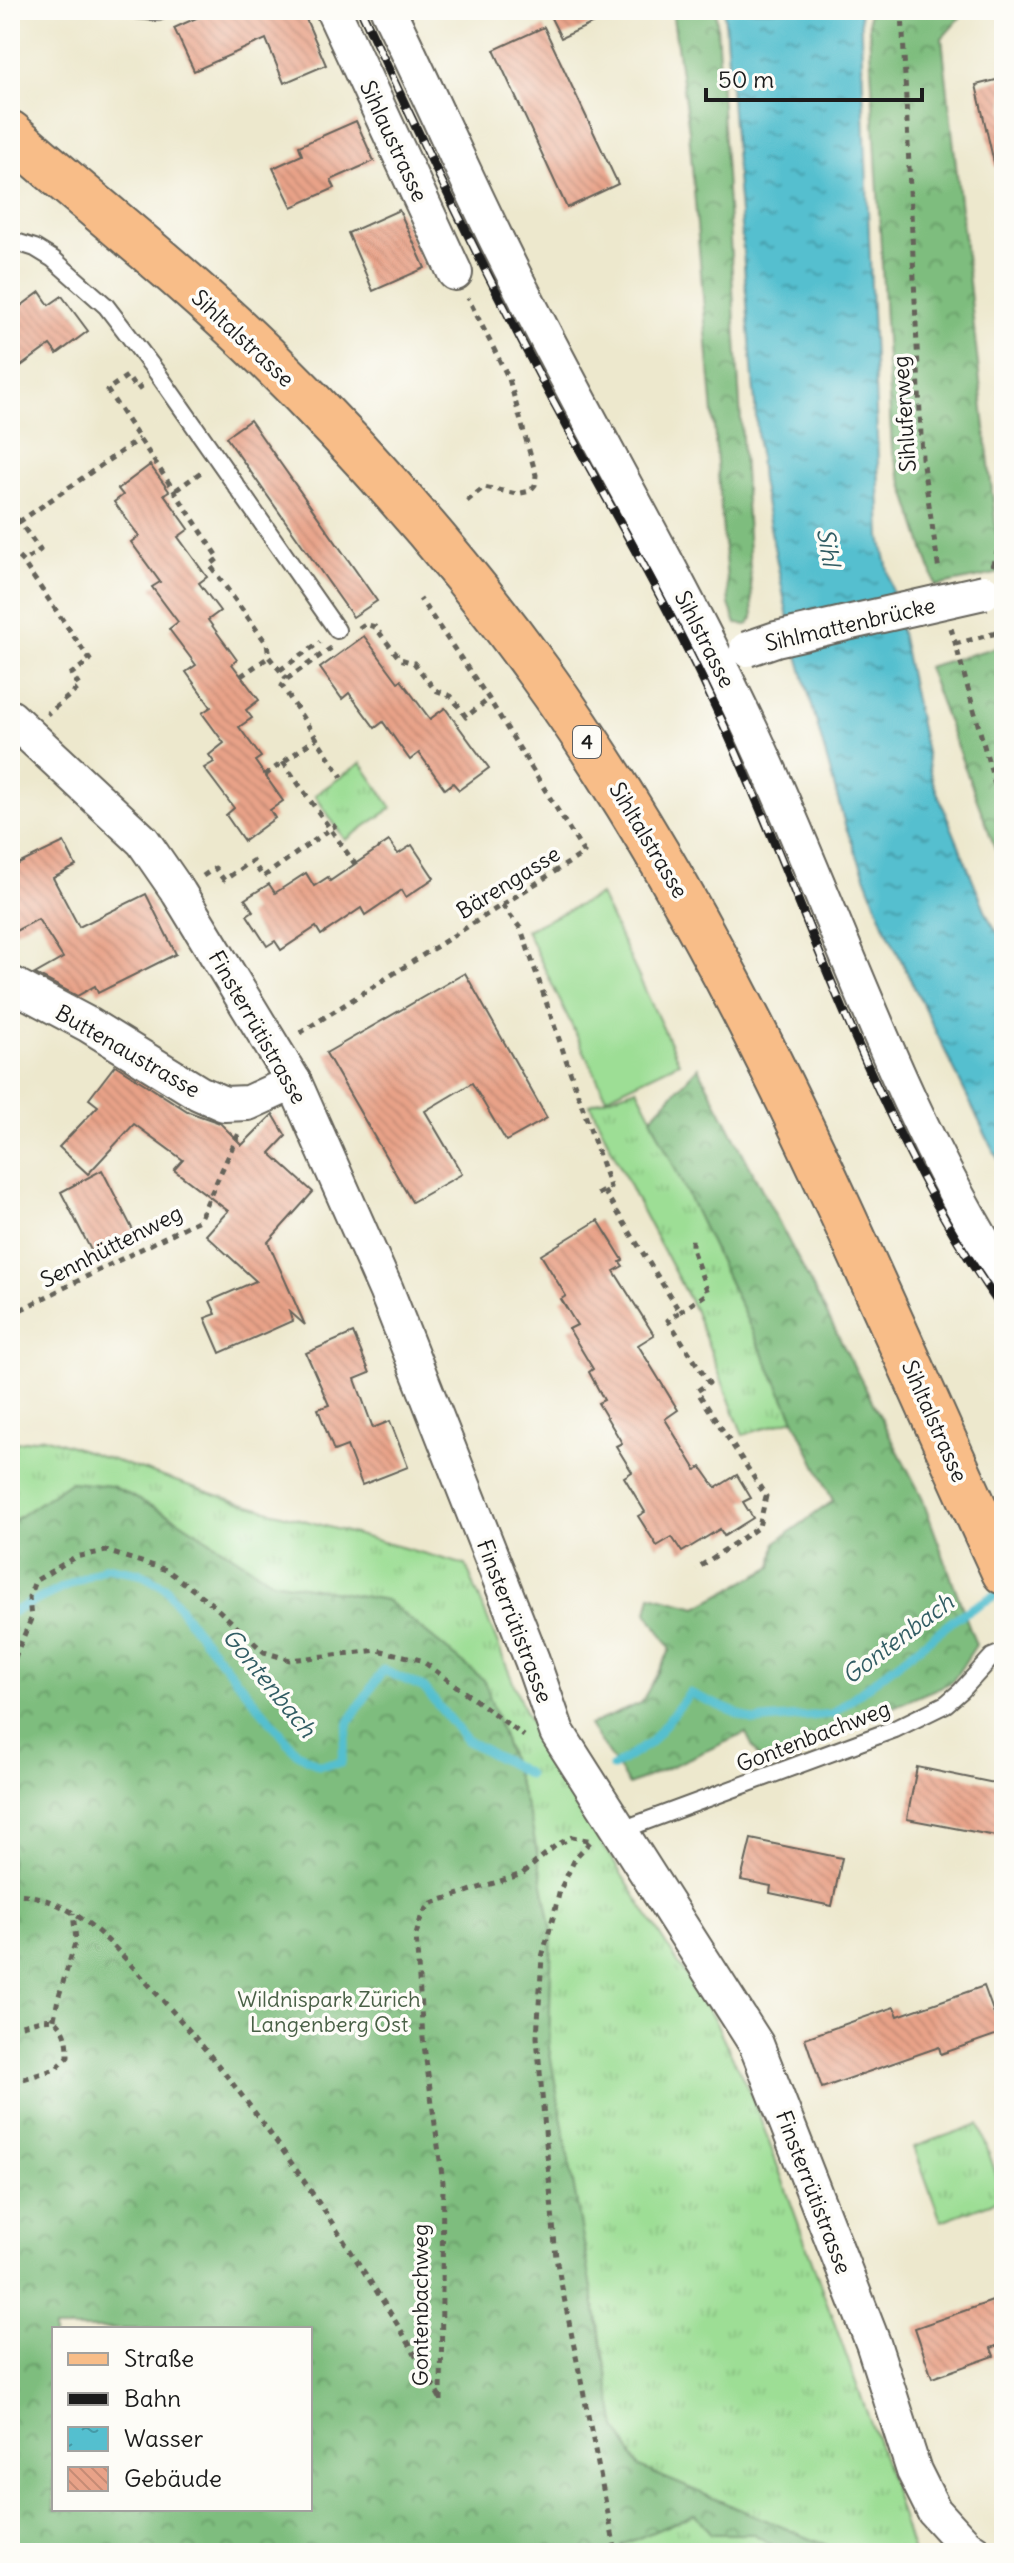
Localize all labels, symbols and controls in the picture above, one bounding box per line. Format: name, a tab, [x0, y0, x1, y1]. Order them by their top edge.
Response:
scale bar	[706, 52, 922, 102]
text: 50 m	[718, 64, 774, 94]
street label: Sihlaustrasse	[354, 76, 434, 206]
street label: Sihltalstrasse	[186, 283, 300, 393]
street label: Sihluferweg	[886, 355, 922, 473]
water label: Sihl	[811, 526, 848, 572]
street label: Sihlstrasse	[669, 586, 741, 692]
street label: Sihlmattenbrücke	[762, 591, 938, 657]
road number: 4	[573, 726, 601, 758]
street label: Sihltalstrasse	[603, 777, 695, 903]
street label: Bärengasse	[451, 839, 565, 925]
street label: Finsterrütistrasse	[203, 945, 313, 1109]
street label: Buttenaustrasse	[51, 998, 205, 1104]
street label: Sennhüttenweg	[35, 1198, 187, 1294]
street label: Sihltalstrasse	[896, 1356, 974, 1486]
street label: Finsterrütistrasse	[471, 1535, 559, 1707]
water label: Gontenbach	[836, 1586, 960, 1690]
water label: Gontenbach	[217, 1622, 324, 1744]
street label: Gontenbachweg	[732, 1694, 894, 1778]
park label: Wildnispark Zürich Langenberg Ost	[237, 1985, 421, 2038]
street label: Finsterrütistrasse	[770, 2106, 858, 2278]
street label: Gontenbachweg	[406, 2224, 434, 2386]
legend	[52, 2327, 312, 2511]
text: Straße	[124, 2343, 194, 2373]
text: Bahn	[124, 2383, 181, 2413]
text: Wasser	[124, 2423, 204, 2453]
text: Gebäude	[124, 2463, 222, 2493]

